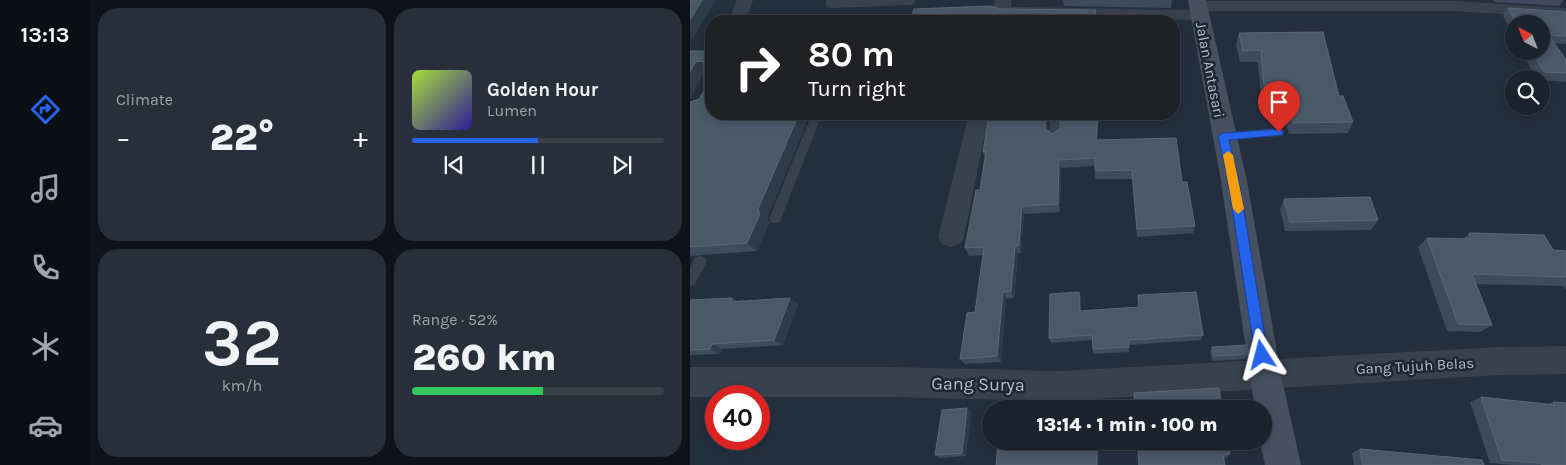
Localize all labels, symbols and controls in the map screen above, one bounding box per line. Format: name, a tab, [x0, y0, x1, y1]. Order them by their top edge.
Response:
north arrow	[1505, 15, 1550, 60]
map controls	[1505, 15, 1550, 115]
street label: Jalan Antasari	[1192, 21, 1228, 119]
text: 13:13	[21, 22, 69, 48]
text: 80 m	[808, 34, 895, 75]
icon: right	[725, 35, 790, 100]
button: search	[1505, 70, 1550, 115]
text: Turn right	[808, 76, 906, 102]
text: Golden Hour	[487, 79, 598, 101]
pin	[1258, 81, 1300, 132]
icon: arrive	[1265, 88, 1293, 116]
text: Climate	[116, 90, 173, 109]
icon: directions	[28, 92, 63, 127]
text: Lumen	[487, 101, 537, 120]
text: 22°	[210, 115, 274, 160]
text: −	[116, 121, 131, 154]
text: +	[353, 121, 368, 154]
icon: previous	[440, 151, 468, 179]
icon: pause	[524, 151, 552, 179]
icon: next	[608, 151, 636, 179]
icon: music	[28, 171, 63, 206]
icon: phone	[28, 250, 63, 285]
text: 32	[202, 305, 282, 381]
text: Range · 52%	[412, 310, 498, 329]
position arrow	[1235, 328, 1287, 380]
icon: climate	[28, 329, 63, 364]
text: 260 km	[412, 335, 556, 380]
street label: Gang Tujuh Belas	[1355, 354, 1475, 378]
street label: Gang Surya	[931, 372, 1025, 396]
text: km/h	[222, 376, 262, 395]
speed limit sign: 40	[705, 385, 770, 450]
icon: car	[28, 408, 63, 443]
text: 13:14 · 1 min · 100 m	[1036, 414, 1218, 436]

